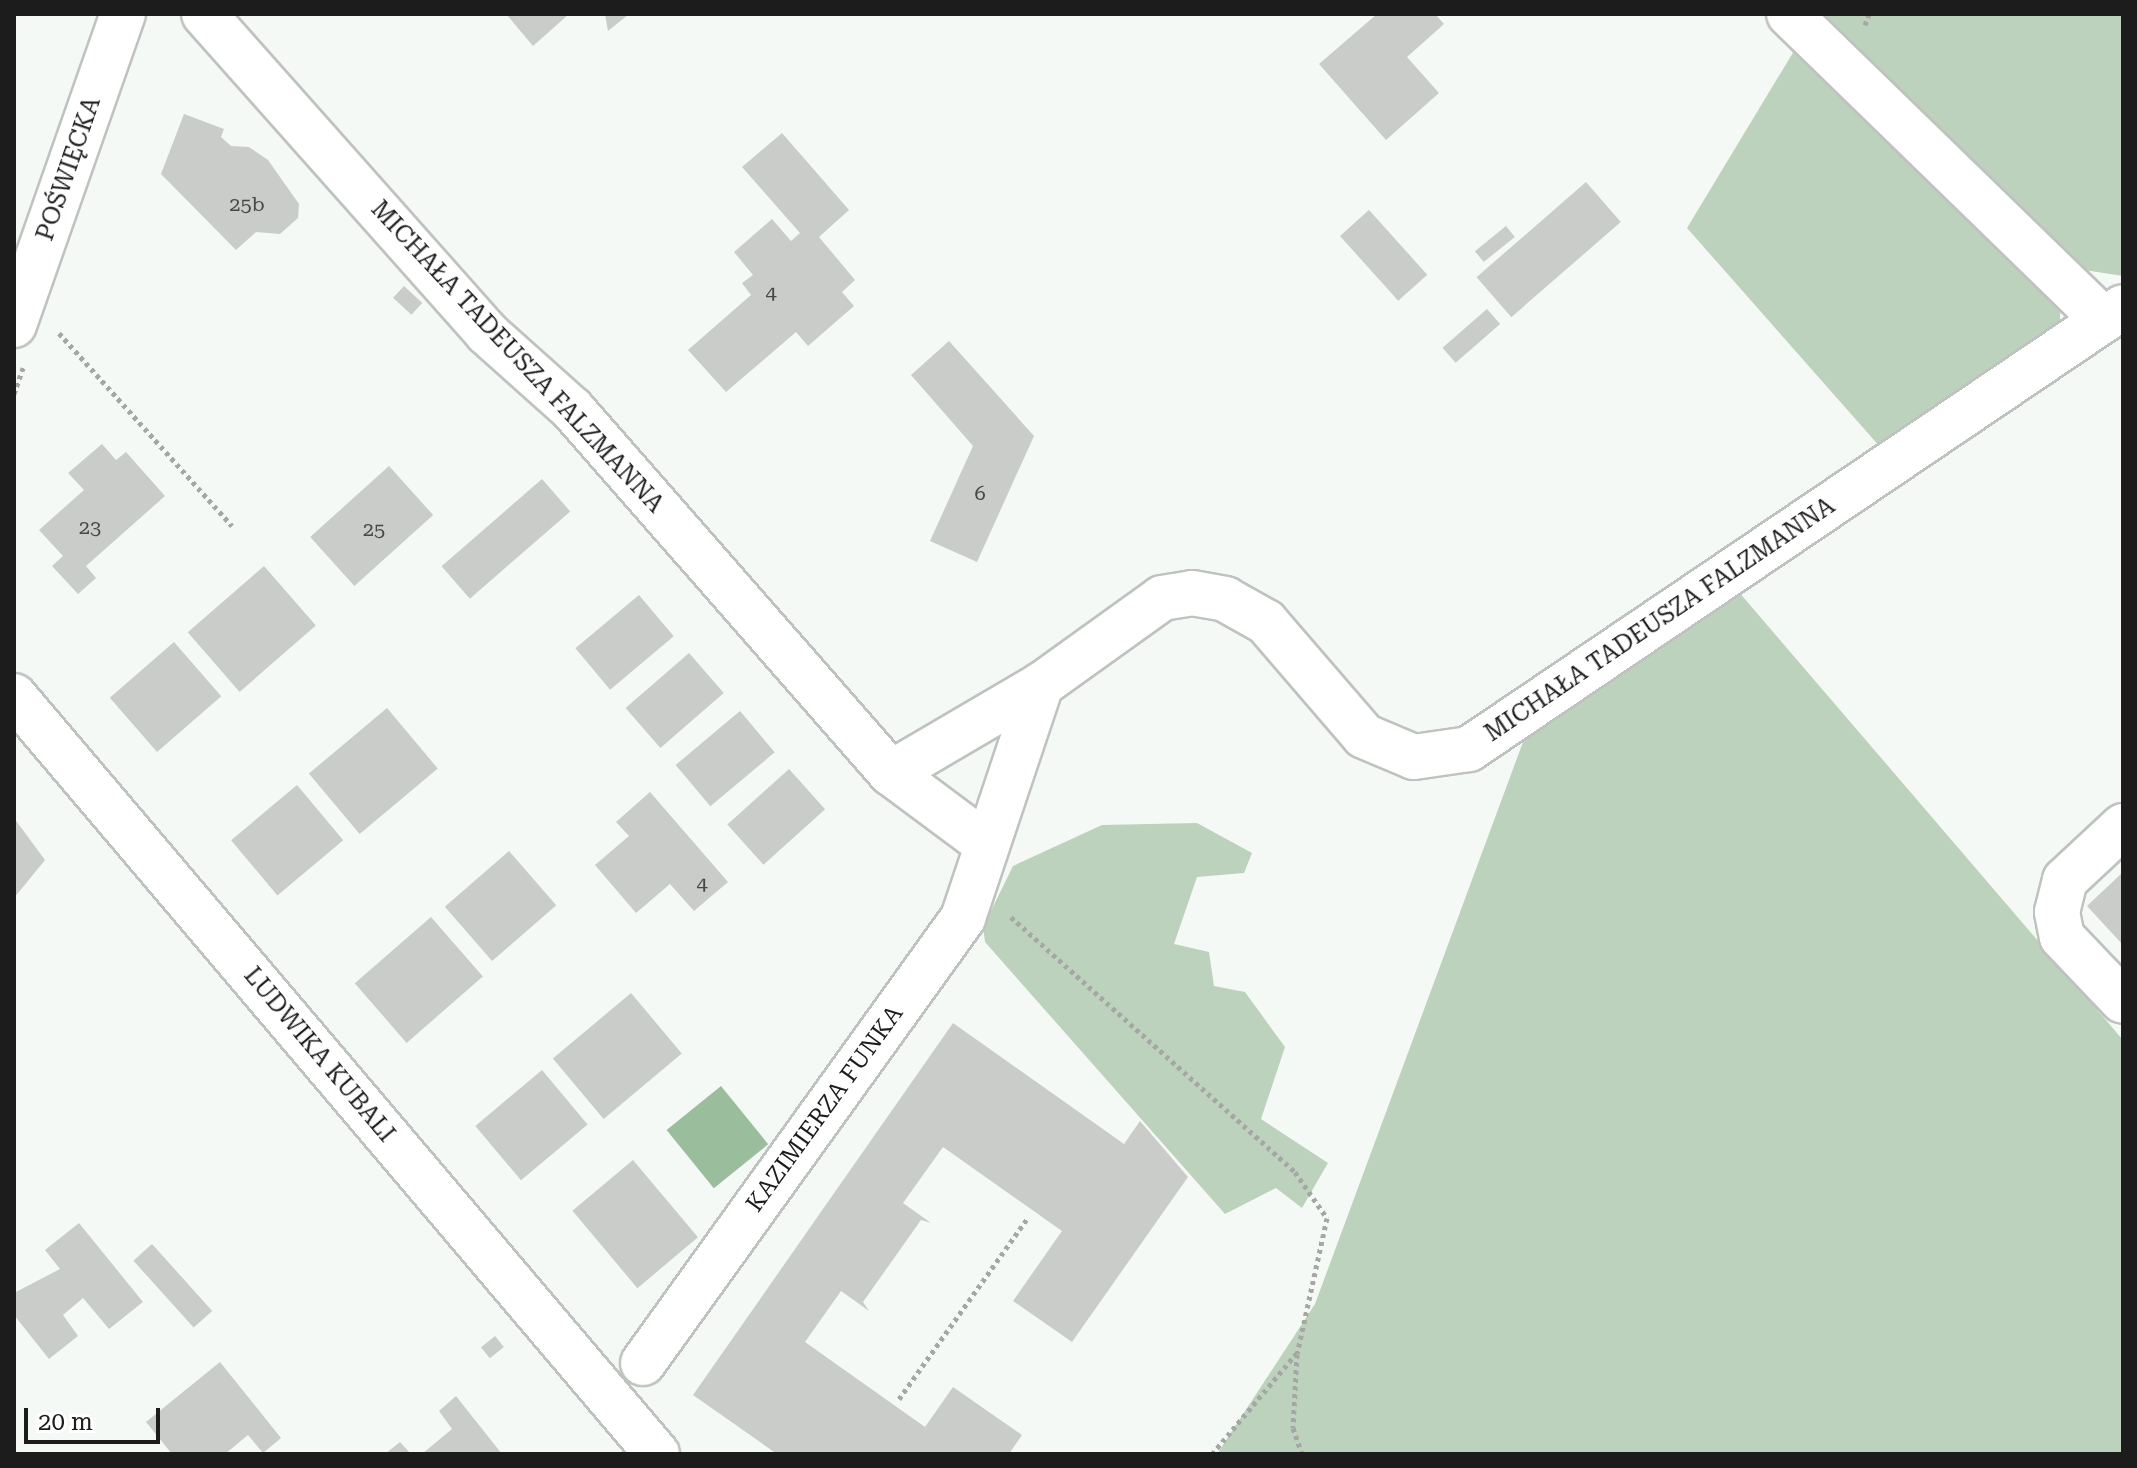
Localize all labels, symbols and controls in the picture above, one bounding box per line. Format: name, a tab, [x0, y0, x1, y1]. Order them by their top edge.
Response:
street label: POŚWIĘCKA	[31, 93, 107, 245]
house number: 25b	[229, 192, 265, 216]
street label: MICHAŁA TADEUSZA FALZMANNA	[365, 195, 669, 519]
house number: 4	[765, 280, 777, 304]
house number: 6	[974, 481, 986, 505]
street label: MICHAŁA TADEUSZA FALZMANNA	[1480, 492, 1840, 748]
house number: 23	[79, 515, 101, 539]
house number: 25	[363, 517, 385, 541]
house number: 4	[696, 871, 708, 895]
street label: LUDWIKA KUBALI	[237, 962, 401, 1148]
street label: KAZIMIERZA FUNKA	[740, 1000, 910, 1218]
scale bar	[28, 1392, 164, 1442]
text: 20 m	[38, 1408, 93, 1436]

